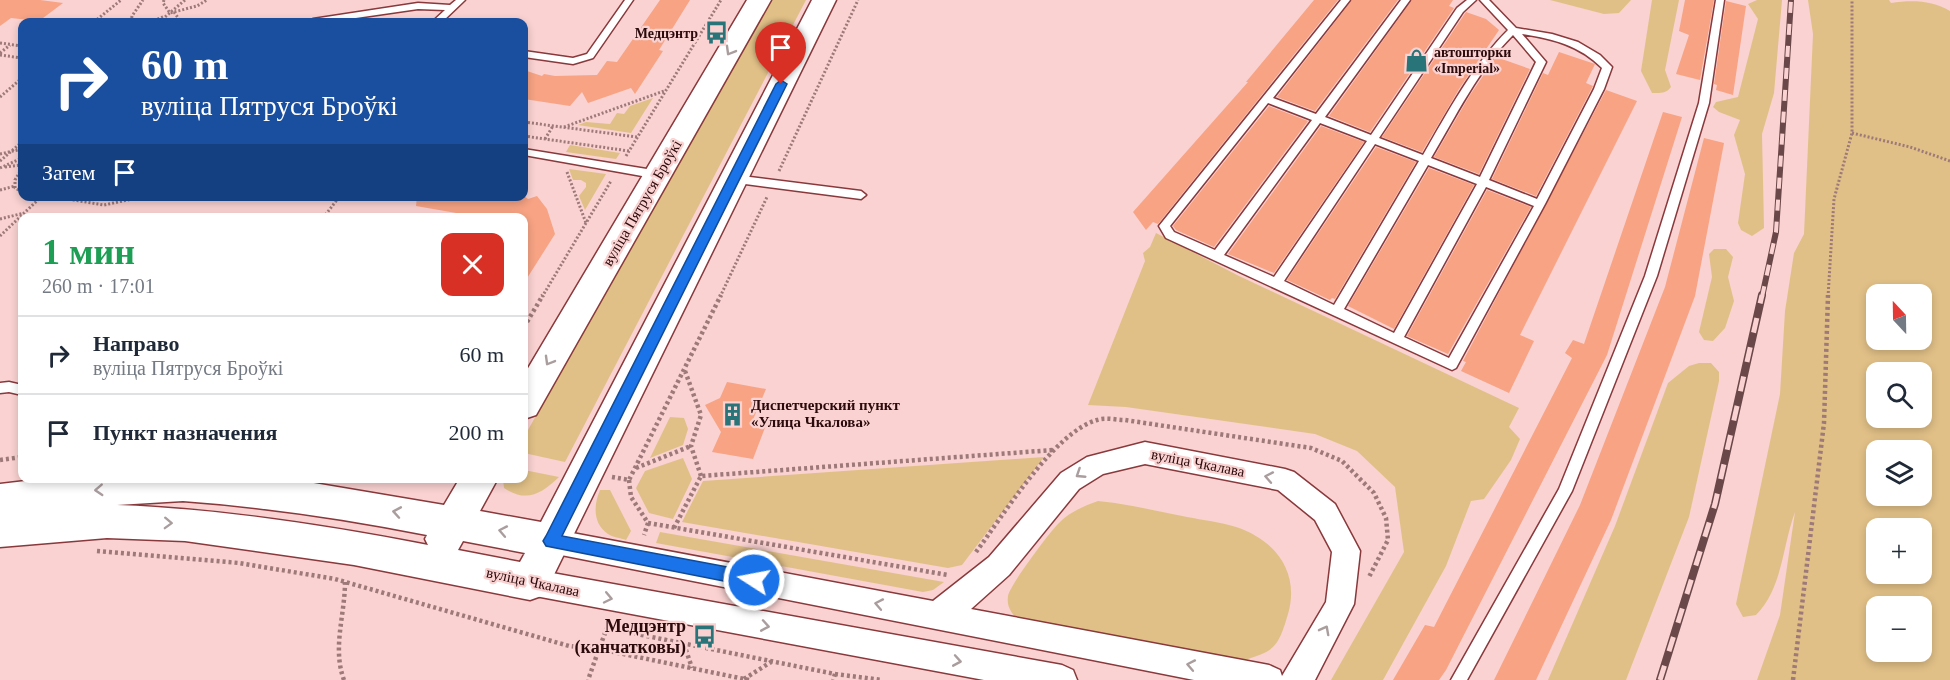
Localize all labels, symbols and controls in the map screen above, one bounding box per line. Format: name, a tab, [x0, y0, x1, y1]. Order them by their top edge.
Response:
bus stop icon: Медцэнтр	[703, 20, 729, 46]
pin	[755, 22, 806, 84]
place label: Медцэнтр	[635, 26, 698, 41]
icon: arrive	[764, 31, 797, 64]
icon: right	[42, 42, 120, 120]
text: 60 m	[141, 42, 229, 88]
one-way arrow	[726, 45, 737, 55]
place label: автошторки «Imperial»	[1434, 45, 1511, 76]
shop icon: автошторки «Imperial»	[1403, 47, 1429, 73]
text: вуліца Пятруся Броўкі	[141, 91, 398, 121]
street label: вуліца Пятруся Броўкі	[599, 137, 685, 269]
icon: arrive	[108, 156, 141, 189]
text: Затем	[42, 160, 96, 185]
text: 1 мин	[42, 232, 135, 272]
button: close	[441, 233, 504, 296]
text: 260 m · 17:01	[42, 275, 155, 297]
north arrow	[1866, 284, 1932, 350]
map controls	[1866, 284, 1932, 662]
text: Направо	[93, 331, 179, 356]
icon: right	[42, 339, 75, 372]
text: 60 m	[459, 342, 504, 367]
one-way arrow	[545, 355, 557, 365]
text: вуліца Пятруся Броўкі	[93, 357, 283, 379]
button: search	[1866, 362, 1932, 428]
place label: Диспетчерский пункт «Улица Чкалова»	[751, 397, 901, 430]
building icon: Диспетчерский пункт «Улица Чкалова»	[720, 401, 746, 427]
icon: arrive	[42, 417, 75, 450]
text: Пункт назначения	[93, 420, 278, 445]
text: 200 m	[448, 420, 504, 445]
button: layers	[1866, 440, 1932, 506]
street label: вуліца Чкалава	[1150, 446, 1246, 480]
one-way arrow	[1076, 467, 1087, 478]
one-way arrow	[1264, 471, 1274, 484]
one-way arrow	[94, 483, 103, 496]
one-way arrow	[392, 506, 402, 519]
one-way arrow	[164, 517, 173, 530]
button: +	[1866, 518, 1932, 584]
one-way arrow	[498, 525, 508, 538]
position arrow	[722, 548, 786, 612]
street label: вуліца Чкалава	[485, 564, 581, 600]
one-way arrow	[603, 591, 613, 604]
button: −	[1866, 596, 1932, 662]
one-way arrow	[874, 598, 884, 611]
place label: Медцэнтр (канчатковы)	[575, 616, 686, 658]
one-way arrow	[760, 619, 770, 632]
bus stop icon: Медцэнтр (канчатковы)	[691, 623, 717, 649]
one-way arrow	[1318, 625, 1330, 636]
one-way arrow	[952, 654, 962, 667]
one-way arrow	[1186, 659, 1196, 672]

